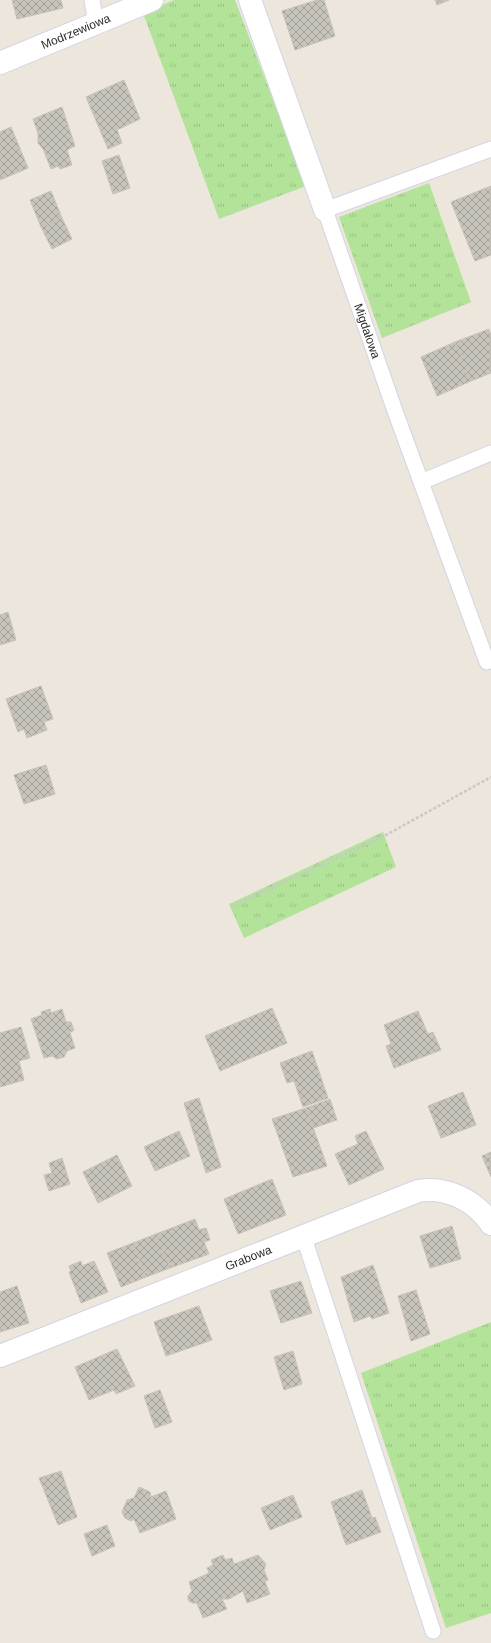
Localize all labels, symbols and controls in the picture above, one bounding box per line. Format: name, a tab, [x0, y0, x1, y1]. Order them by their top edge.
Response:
street label: Modrzewiowa	[39, 11, 113, 52]
street label: Migdałowa	[351, 302, 383, 361]
street label: Grabowa	[223, 1242, 274, 1273]

